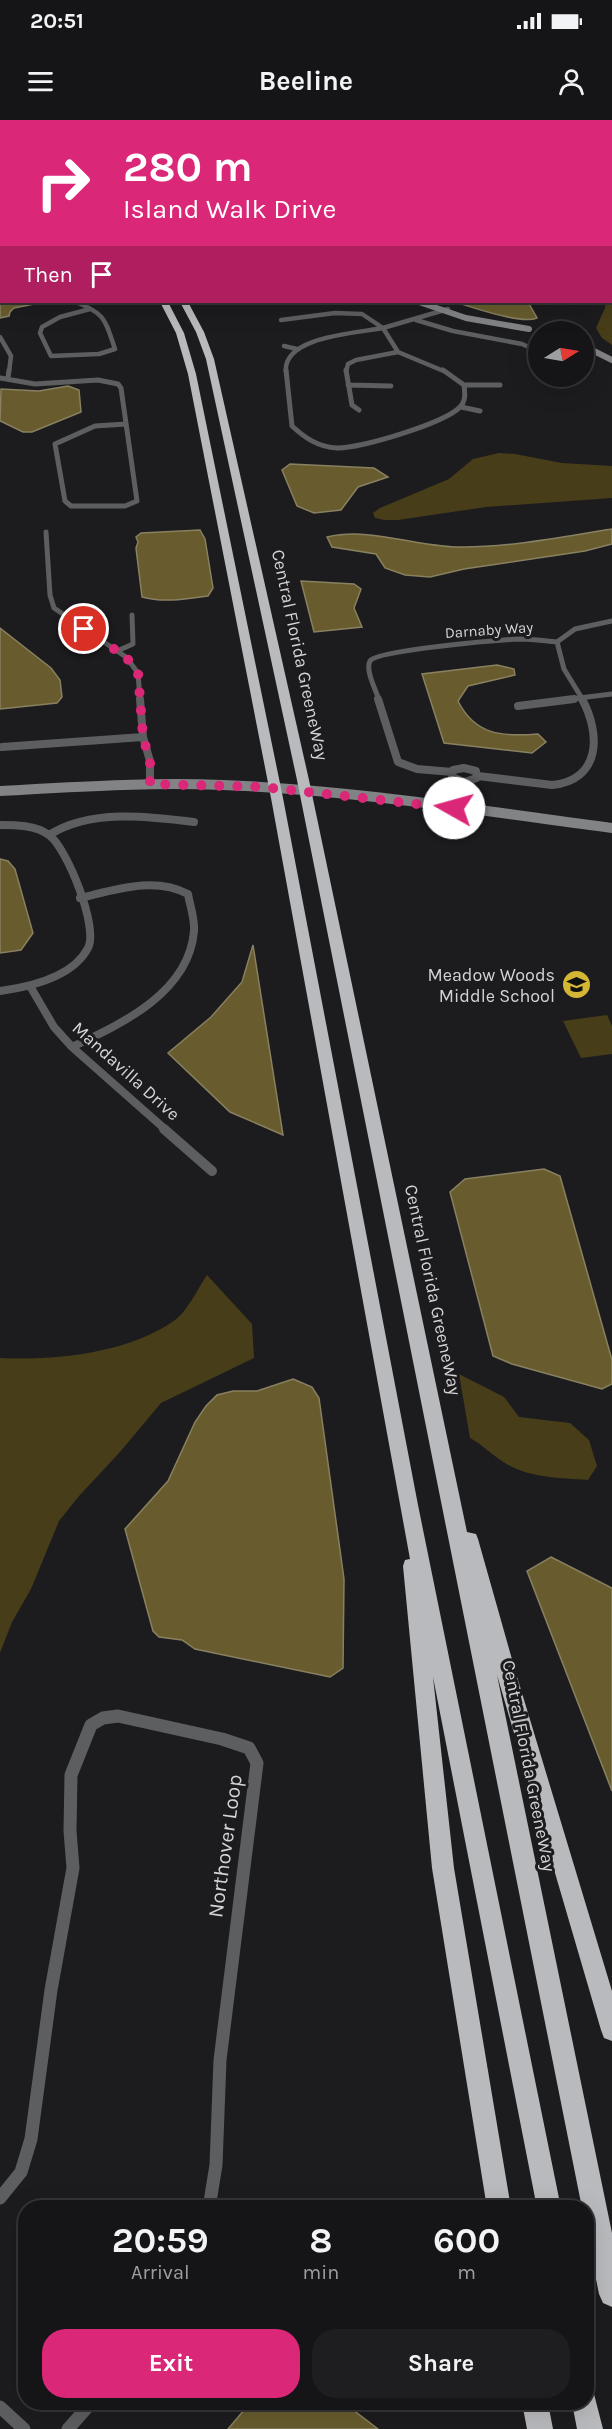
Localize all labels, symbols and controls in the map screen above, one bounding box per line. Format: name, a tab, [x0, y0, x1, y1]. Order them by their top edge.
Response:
text: 20:51	[30, 8, 84, 34]
icon: menu	[24, 65, 57, 98]
text: Beeline	[259, 65, 353, 97]
icon: person	[555, 65, 588, 98]
text: 280 m	[123, 142, 253, 192]
icon: right	[24, 144, 102, 222]
text: Island Walk Drive	[123, 193, 336, 225]
icon: arrive	[85, 258, 118, 291]
text: Then	[24, 262, 73, 288]
north arrow	[528, 321, 594, 387]
map controls	[528, 321, 594, 387]
street label: Central Florida GreeneWay	[267, 547, 333, 763]
pin	[58, 603, 109, 654]
icon: arrive	[67, 612, 100, 645]
street label: Darnaby Way	[444, 618, 534, 642]
position arrow	[422, 776, 486, 840]
place label: Meadow Woods Middle School	[427, 964, 555, 1007]
school or university icon: Meadow Woods Middle School	[560, 969, 592, 1001]
street label: Mandavilla Drive	[68, 1017, 184, 1125]
street label: Central Florida GreeneWay	[400, 1182, 466, 1398]
street label: Central Florida GreeneWay	[498, 1658, 560, 1874]
street label: Northover Loop	[203, 1773, 247, 1919]
text: 20:59	[112, 2219, 209, 2261]
text: 8	[309, 2219, 333, 2261]
text: 600	[433, 2219, 500, 2261]
text: Arrival	[131, 2261, 190, 2284]
text: min	[302, 2261, 339, 2284]
text: m	[457, 2261, 476, 2284]
button: Exit	[42, 2329, 300, 2398]
button: Share	[312, 2329, 570, 2398]

